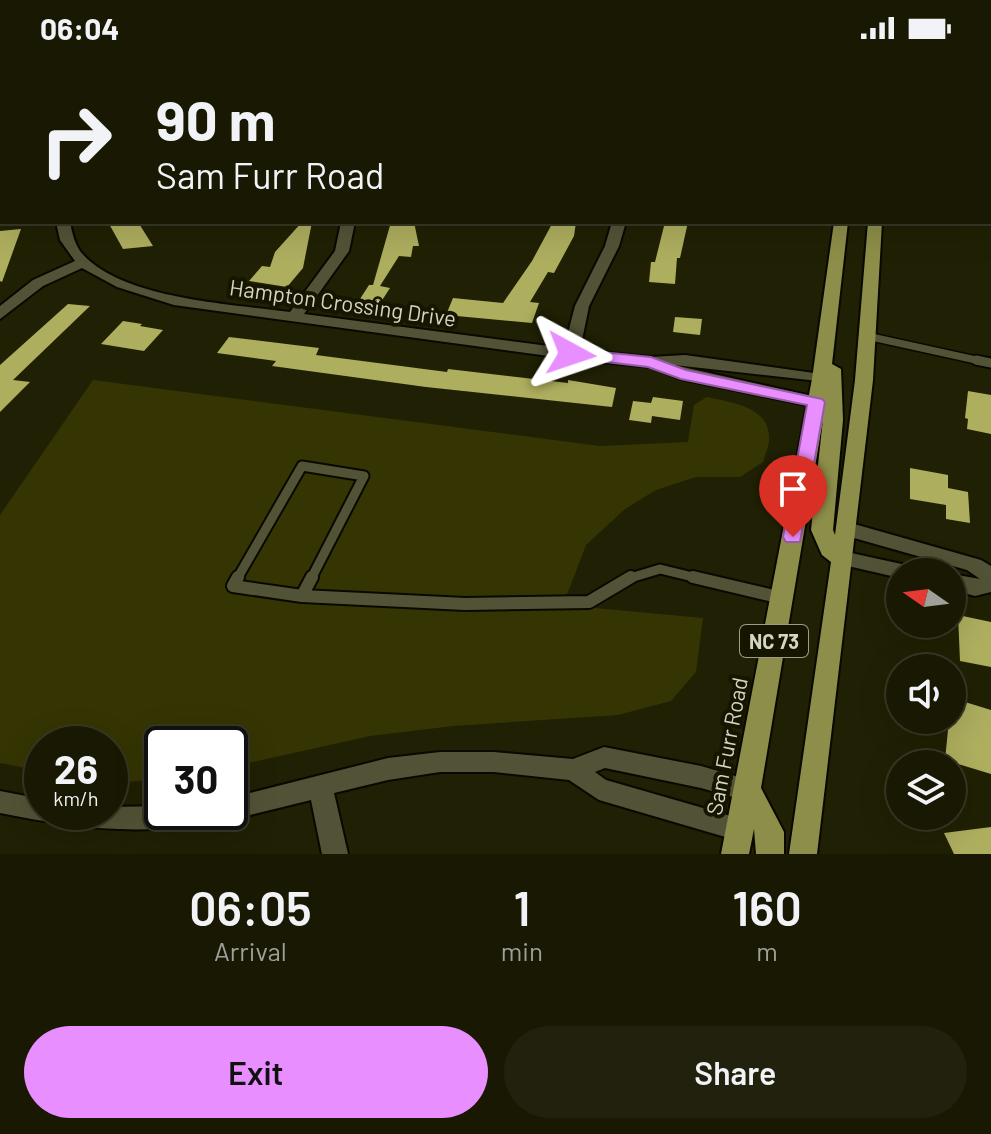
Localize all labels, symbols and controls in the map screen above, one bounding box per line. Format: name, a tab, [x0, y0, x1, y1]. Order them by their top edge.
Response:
text: 06:04	[40, 10, 119, 46]
text: 90 m	[156, 85, 276, 152]
icon: right	[24, 88, 128, 192]
text: Sam Furr Road	[156, 153, 385, 196]
street label: Hampton Crossing Drive	[228, 273, 458, 331]
position arrow	[529, 312, 613, 396]
pin	[759, 455, 827, 537]
icon: arrive	[771, 467, 815, 511]
north arrow	[886, 558, 966, 638]
map controls	[886, 558, 966, 830]
road number: NC 73	[740, 625, 808, 657]
button: sound	[886, 654, 966, 734]
street label: Sam Furr Road	[700, 675, 752, 817]
speed limit sign: 30	[144, 726, 248, 830]
text: 26	[54, 744, 98, 792]
button: layers	[886, 750, 966, 830]
text: km/h	[53, 786, 99, 810]
text: 06:05	[189, 878, 312, 936]
text: 1	[513, 878, 530, 936]
text: 160	[732, 878, 802, 936]
text: Arrival	[214, 935, 287, 966]
text: min	[501, 935, 543, 966]
text: m	[756, 935, 778, 966]
button: Exit	[24, 1026, 488, 1118]
button: Share	[504, 1026, 967, 1118]

